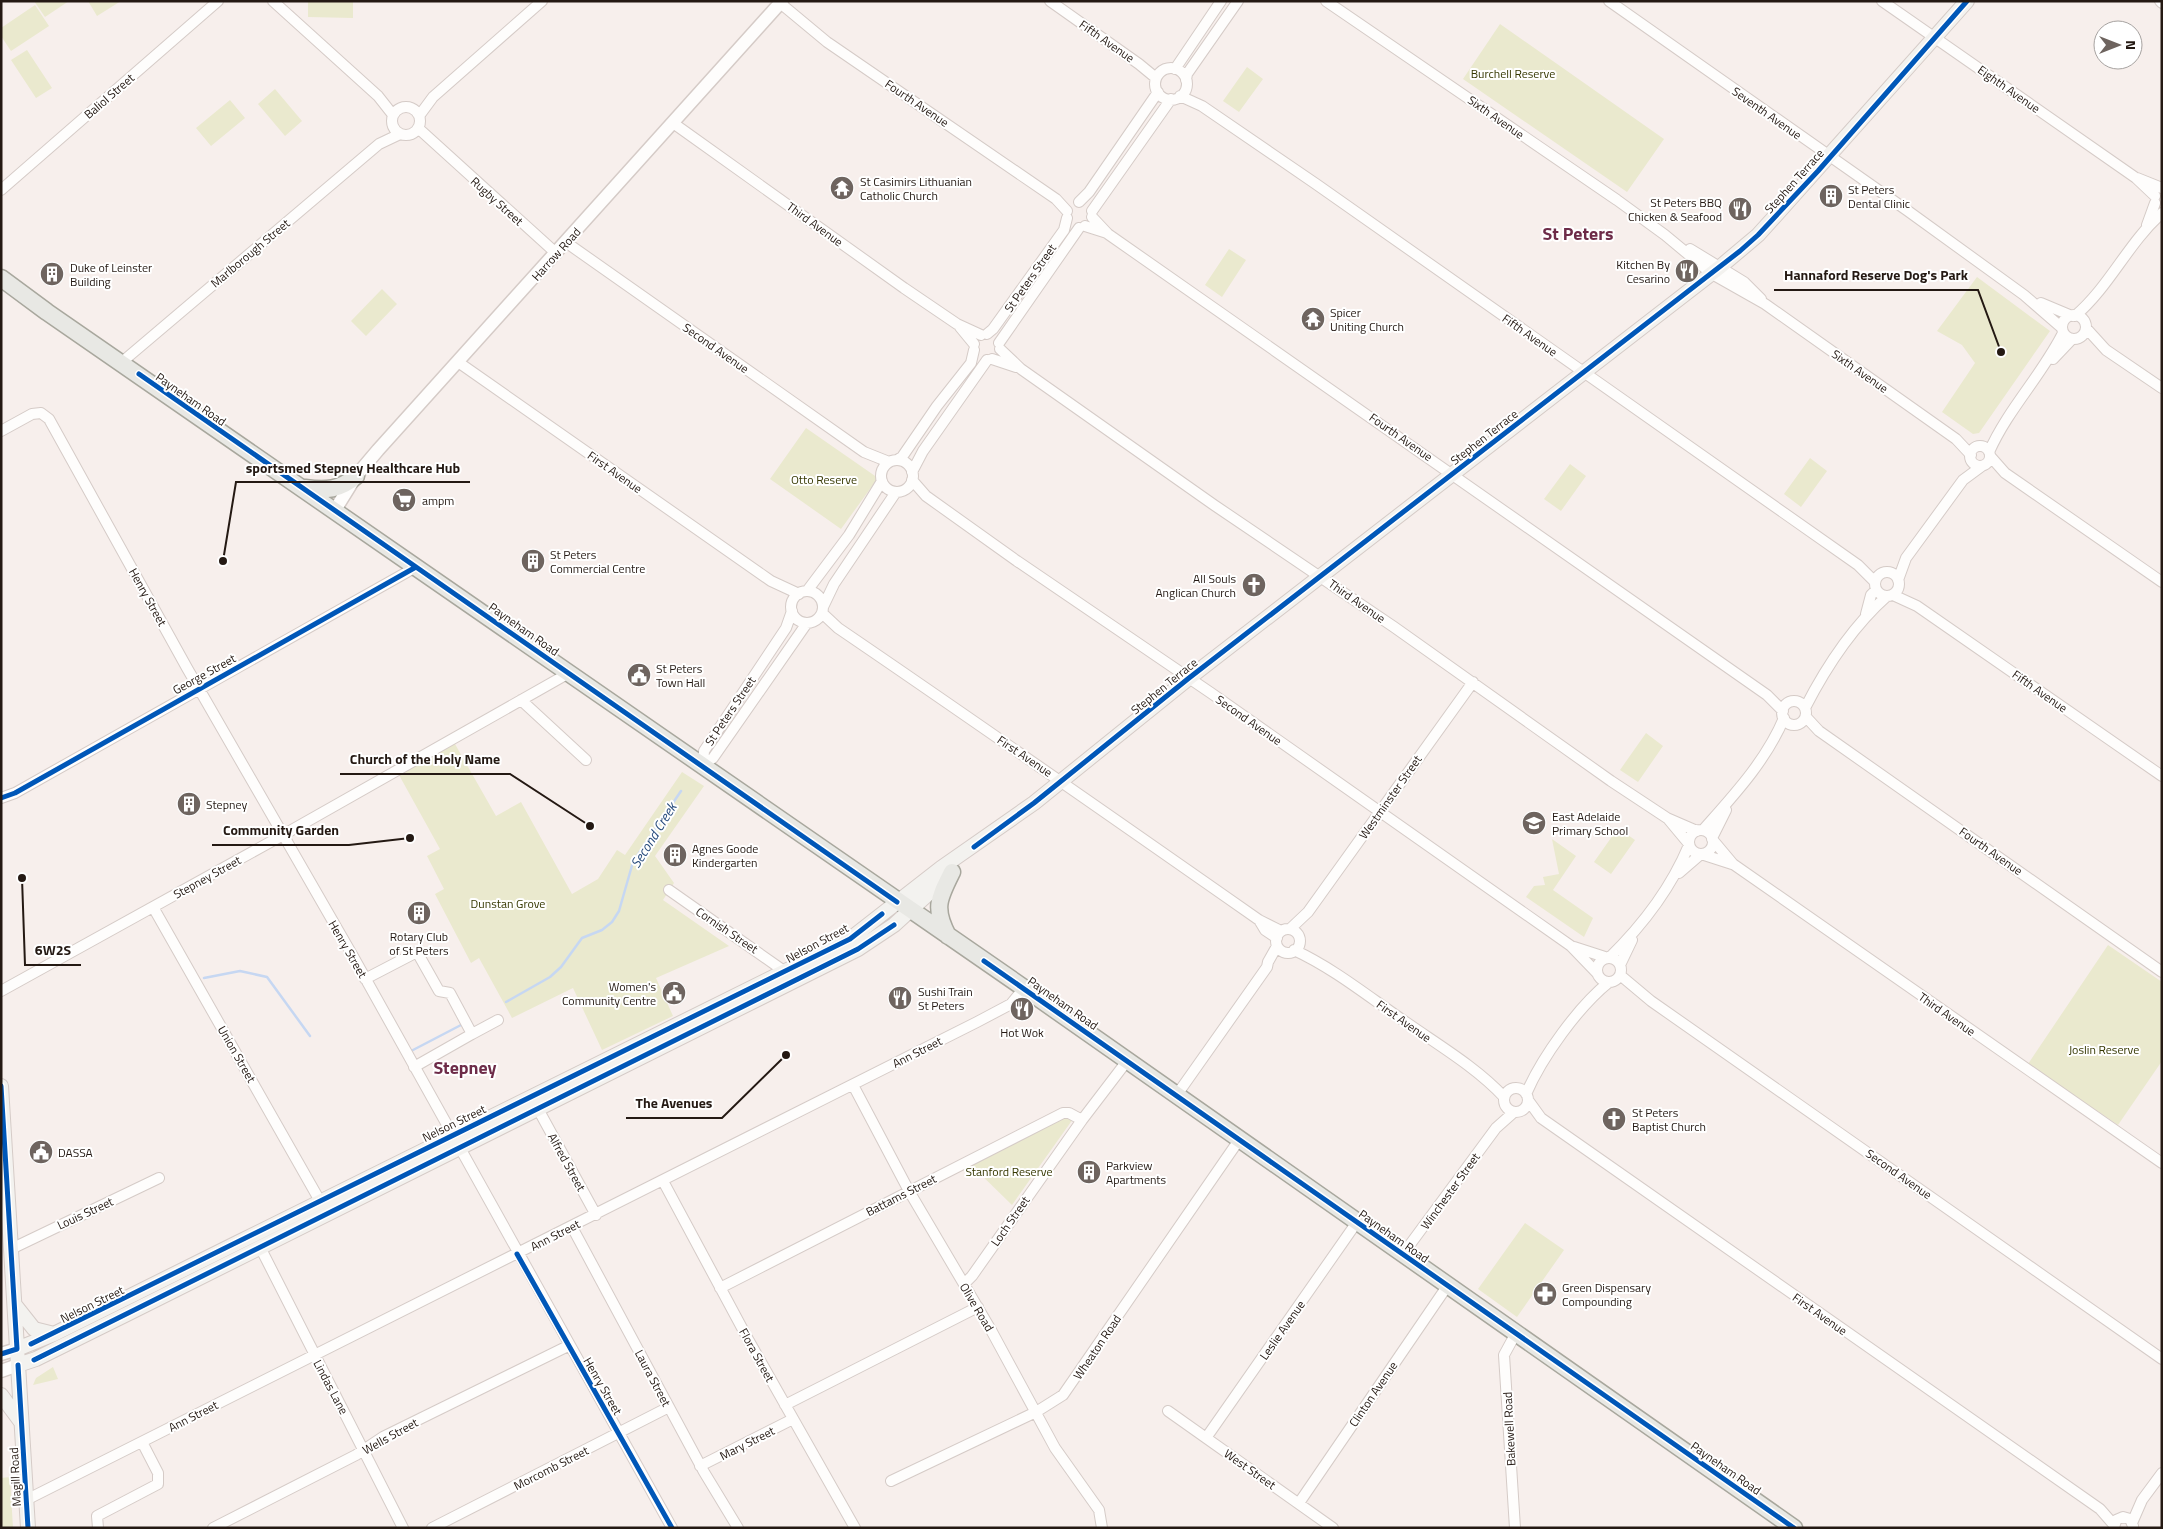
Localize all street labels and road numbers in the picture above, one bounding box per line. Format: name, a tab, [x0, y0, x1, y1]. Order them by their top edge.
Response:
street label: Fifth Avenue	[1075, 15, 1139, 67]
street label: Eighth Avenue	[1974, 60, 2044, 118]
street label: Baliol Street	[80, 68, 139, 123]
street label: Fourth Avenue	[881, 74, 953, 132]
street label: Seventh Avenue	[1728, 82, 1806, 144]
street label: Sixth Avenue	[1464, 90, 1528, 144]
street label: Stephen Terrace	[1760, 144, 1828, 218]
street label: Rugby Street	[466, 172, 528, 230]
street label: Third Avenue	[783, 197, 847, 251]
street label: Marlborough Street	[206, 214, 294, 292]
street label: Harrow Road	[527, 223, 585, 285]
street label: St Peters Street	[999, 239, 1061, 316]
street label: Fifth Avenue	[1498, 309, 1562, 361]
street label: Second Avenue	[679, 318, 753, 378]
street label: Sixth Avenue	[1828, 344, 1892, 398]
street label: Payneham Road	[152, 368, 230, 430]
street label: Stephen Terrace	[1446, 404, 1522, 470]
street label: Fourth Avenue	[1365, 408, 1437, 466]
street label: First Avenue	[584, 446, 646, 498]
street label: Henry Street	[124, 564, 172, 630]
street label: Third Avenue	[1325, 574, 1389, 628]
street label: Payneham Road	[485, 598, 563, 660]
street label: George Street	[169, 648, 240, 699]
street label: Stephen Terrace	[1126, 653, 1202, 719]
street label: Fifth Avenue	[2008, 665, 2072, 717]
street label: St Peters Street	[700, 672, 761, 749]
street label: Second Avenue	[1212, 690, 1286, 750]
street label: First Avenue	[994, 730, 1056, 782]
street label: Westminster Street	[1354, 750, 1427, 843]
street label: Fourth Avenue	[1955, 822, 2027, 880]
street label: Stepney Street	[170, 850, 245, 903]
street label: Cornish Street	[692, 902, 763, 958]
street label: Henry Street	[324, 917, 373, 982]
street label: Nelson Street	[782, 918, 853, 968]
street label: Payneham Road	[1024, 972, 1102, 1034]
street label: Third Avenue	[1915, 987, 1979, 1041]
street label: First Avenue	[1373, 995, 1435, 1047]
street label: Union Street	[213, 1022, 261, 1087]
street label: Ann Street	[889, 1031, 946, 1073]
street label: Nelson Street	[419, 1099, 490, 1147]
street label: Alfred Street	[543, 1129, 591, 1195]
street label: Second Avenue	[1862, 1144, 1936, 1204]
street label: Winchester Street	[1416, 1148, 1485, 1233]
street label: Battams Street	[862, 1169, 940, 1221]
street label: Louis Street	[54, 1191, 117, 1234]
street label: Loch Street	[986, 1191, 1035, 1250]
street label: Payneham Road	[1355, 1205, 1433, 1267]
street label: Ann Street	[527, 1214, 584, 1256]
street label: Olive Road	[955, 1279, 999, 1335]
street label: Nelson Street	[57, 1280, 128, 1328]
street label: First Avenue	[1789, 1288, 1851, 1340]
street label: Leslie Avenue	[1254, 1296, 1310, 1364]
street label: Wheaton Road	[1068, 1311, 1126, 1383]
street label: Flora Street	[734, 1325, 780, 1386]
street label: Laura Street	[630, 1346, 676, 1410]
street label: Henry Street	[579, 1354, 628, 1419]
street label: Lindas Lane	[309, 1356, 353, 1418]
street label: Clinton Avenue	[1344, 1357, 1402, 1431]
street label: Bakewell Road	[1498, 1391, 1520, 1467]
street label: Ann Street	[165, 1395, 222, 1437]
street label: Wells Street	[359, 1412, 422, 1459]
street label: Mary Street	[716, 1421, 779, 1465]
street label: Payneham Road	[1687, 1437, 1765, 1499]
street label: Morcomb Street	[510, 1441, 592, 1495]
street label: West Street	[1220, 1444, 1281, 1494]
street label: Magill Road	[4, 1447, 26, 1507]

